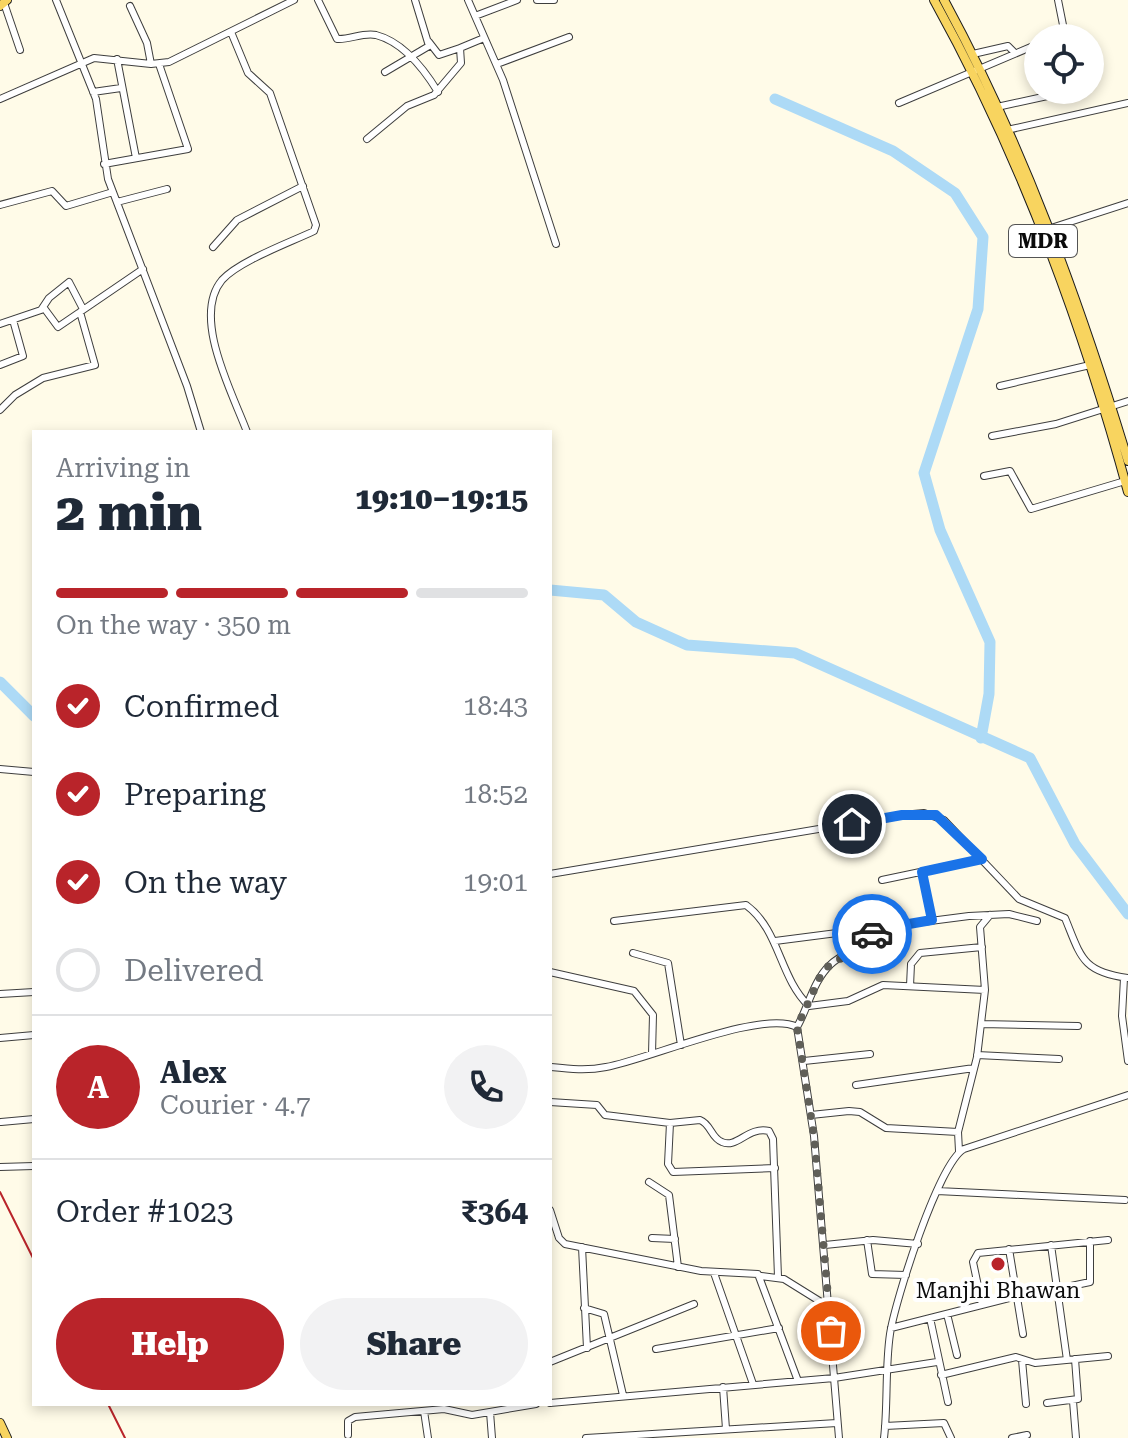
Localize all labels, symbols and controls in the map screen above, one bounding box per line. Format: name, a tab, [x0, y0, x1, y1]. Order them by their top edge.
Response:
map controls	[1024, 24, 1104, 104]
button: locate	[1024, 24, 1104, 104]
road number: MDR	[1009, 225, 1077, 257]
text: Arriving in	[56, 453, 190, 483]
text: 19:10–19:15	[355, 481, 528, 516]
text: 2 min	[56, 482, 202, 543]
text: On the way · 350 m	[56, 610, 291, 640]
icon: check	[56, 684, 100, 728]
text: Confirmed	[124, 689, 279, 724]
text: 18:43	[463, 691, 528, 721]
icon: check	[56, 772, 100, 816]
text: Preparing	[124, 777, 266, 812]
text: 18:52	[463, 779, 528, 809]
pin	[818, 790, 886, 858]
icon: home	[830, 802, 874, 846]
icon: check	[56, 860, 100, 904]
text: On the way	[124, 865, 287, 900]
text: 19:01	[463, 867, 528, 897]
courier	[832, 894, 912, 974]
icon: car	[850, 912, 894, 956]
text: Delivered	[124, 953, 263, 988]
button: phone	[444, 1045, 528, 1129]
text: Alex	[160, 1055, 227, 1090]
text: A	[87, 1070, 109, 1105]
text: Courier · 4.7	[160, 1090, 310, 1120]
text: Order #1023	[56, 1194, 234, 1229]
text: ₹364	[461, 1194, 528, 1229]
marker: Manjhi Bhawan	[989, 1255, 1007, 1273]
place label: Manjhi Bhawan	[916, 1278, 1080, 1303]
pin	[797, 1297, 865, 1365]
button: Help	[56, 1298, 284, 1390]
button: Share	[300, 1298, 528, 1390]
icon: bag	[809, 1309, 853, 1353]

